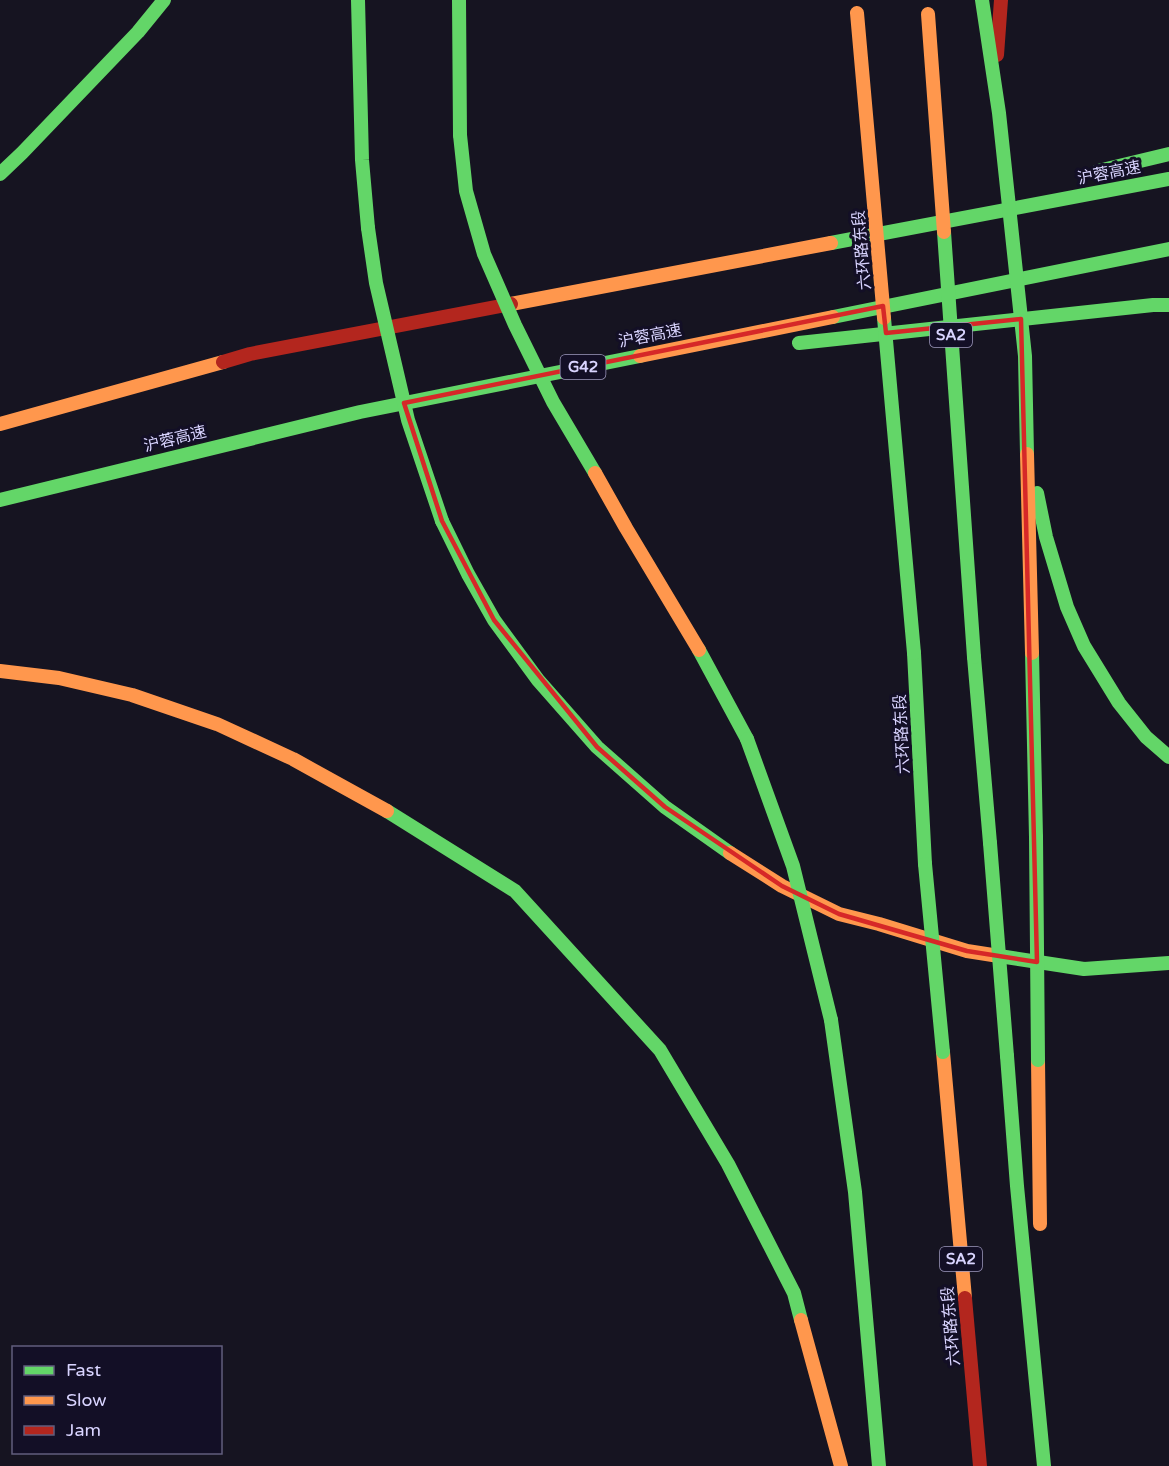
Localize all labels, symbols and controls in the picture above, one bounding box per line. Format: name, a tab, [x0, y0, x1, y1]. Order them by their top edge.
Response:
street label: 沪蓉高速	[1076, 157, 1142, 189]
street label: 六环路东段	[849, 209, 875, 291]
street label: 沪蓉高速	[617, 320, 683, 352]
road number: SA2	[930, 323, 972, 347]
road number: G42	[560, 355, 606, 379]
street label: 沪蓉高速	[142, 422, 208, 456]
street label: 六环路东段	[890, 694, 914, 774]
road number: SA2	[940, 1247, 982, 1271]
street label: 六环路东段	[938, 1285, 964, 1367]
legend	[12, 1346, 222, 1454]
text: Fast	[66, 1359, 101, 1381]
text: Slow	[66, 1389, 107, 1411]
text: Jam	[66, 1419, 101, 1441]

